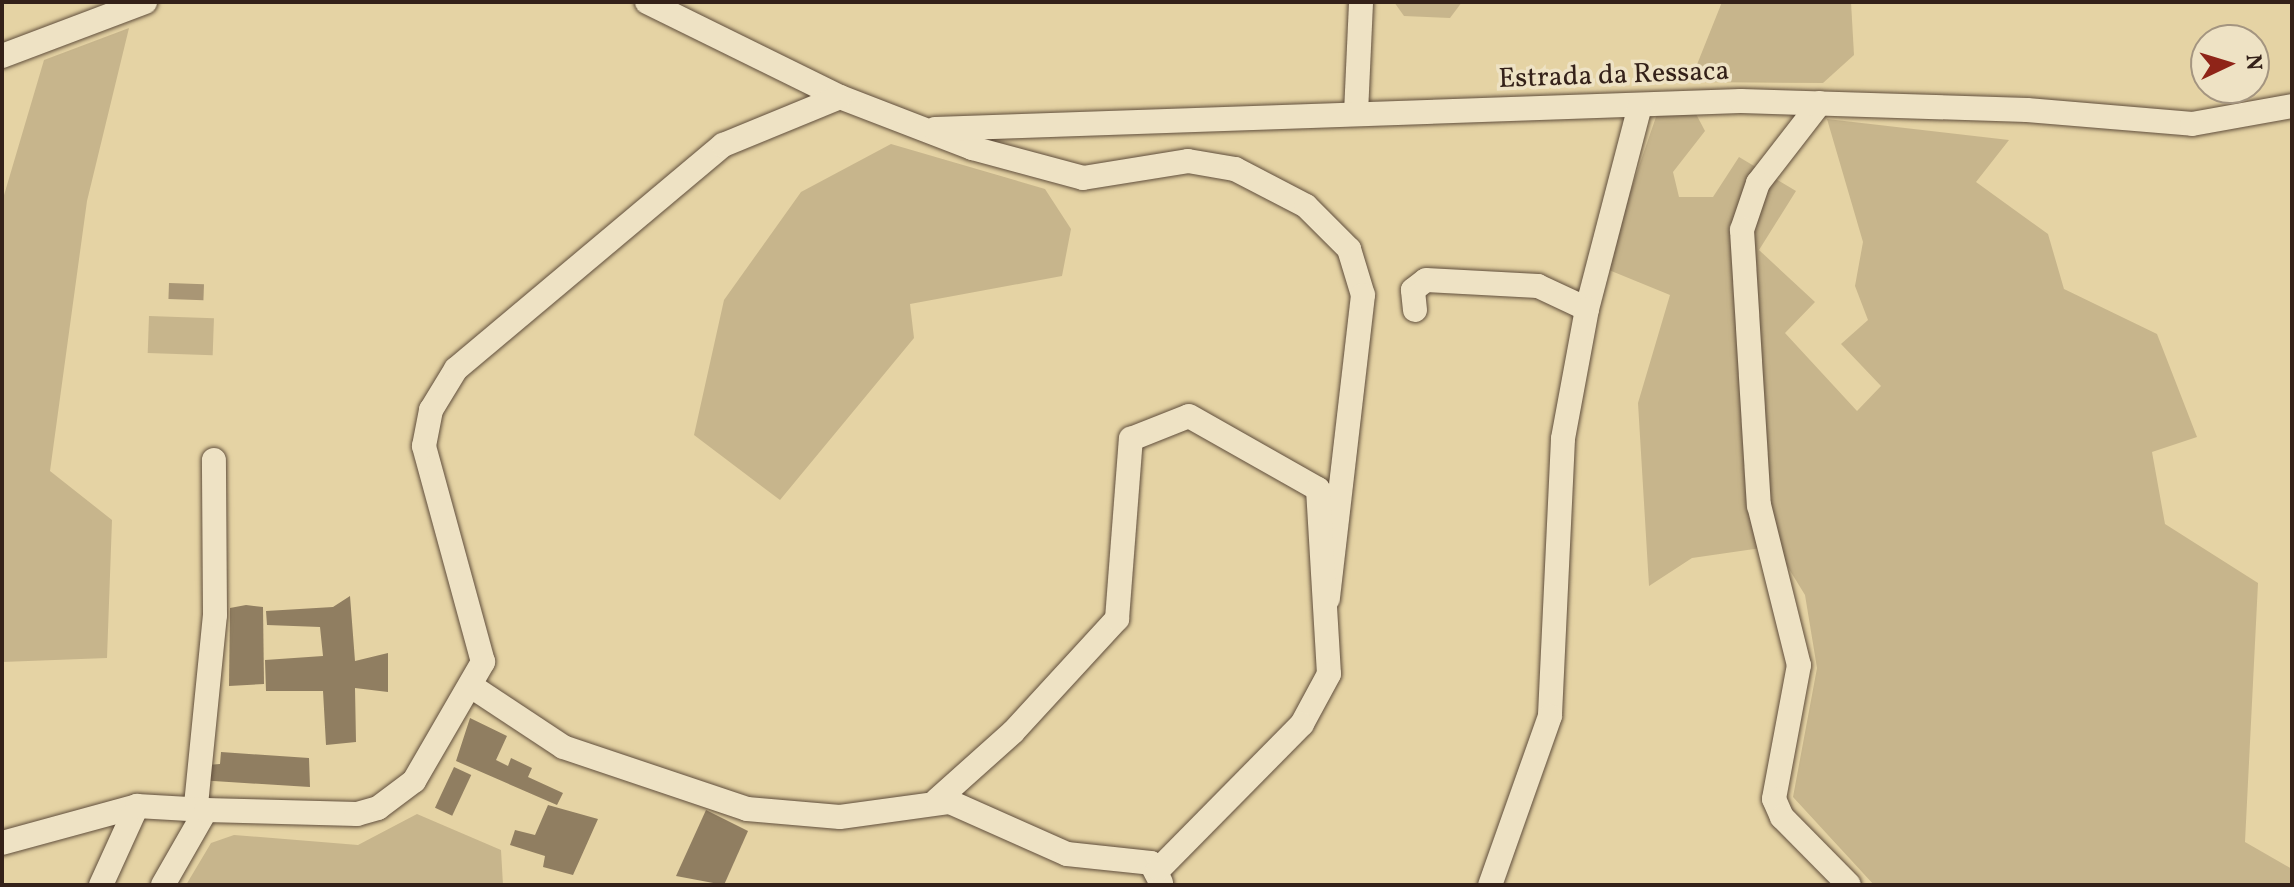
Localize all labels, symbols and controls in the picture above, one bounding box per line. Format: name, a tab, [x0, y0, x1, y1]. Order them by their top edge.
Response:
north arrow	[2190, 24, 2270, 104]
text: N	[2236, 53, 2268, 71]
street label: Estrada da Ressaca	[1498, 55, 1730, 97]

